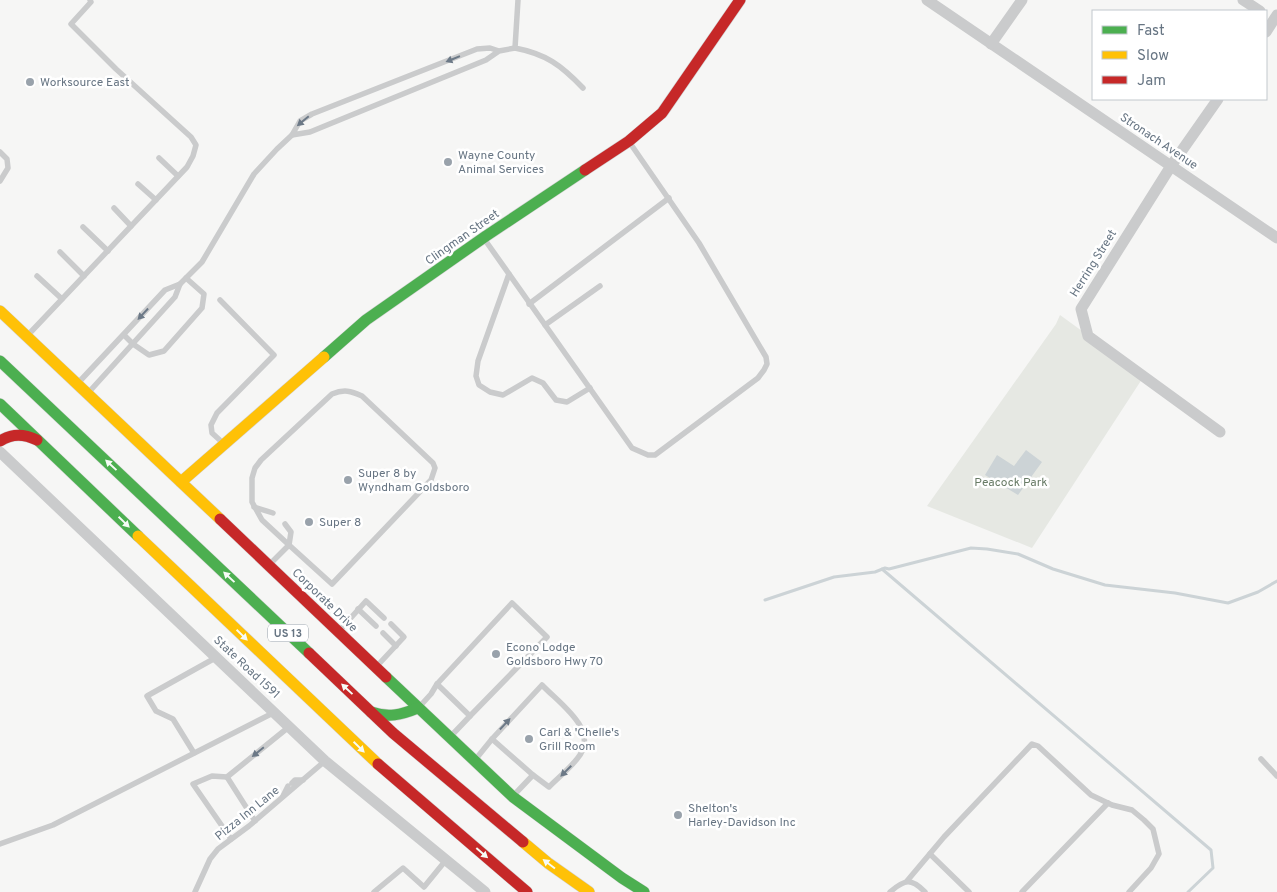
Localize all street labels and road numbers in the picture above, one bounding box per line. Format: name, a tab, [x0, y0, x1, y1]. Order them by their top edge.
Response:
street label: Stronach Avenue	[1116, 110, 1200, 174]
street label: Clingman Street	[422, 206, 503, 269]
street label: Herring Street	[1067, 227, 1121, 300]
street label: Corporate Drive	[288, 565, 361, 636]
road number: US 13	[268, 624, 308, 641]
street label: State Road 1591	[210, 633, 283, 703]
street label: Pizza Inn Lane	[212, 783, 283, 845]

